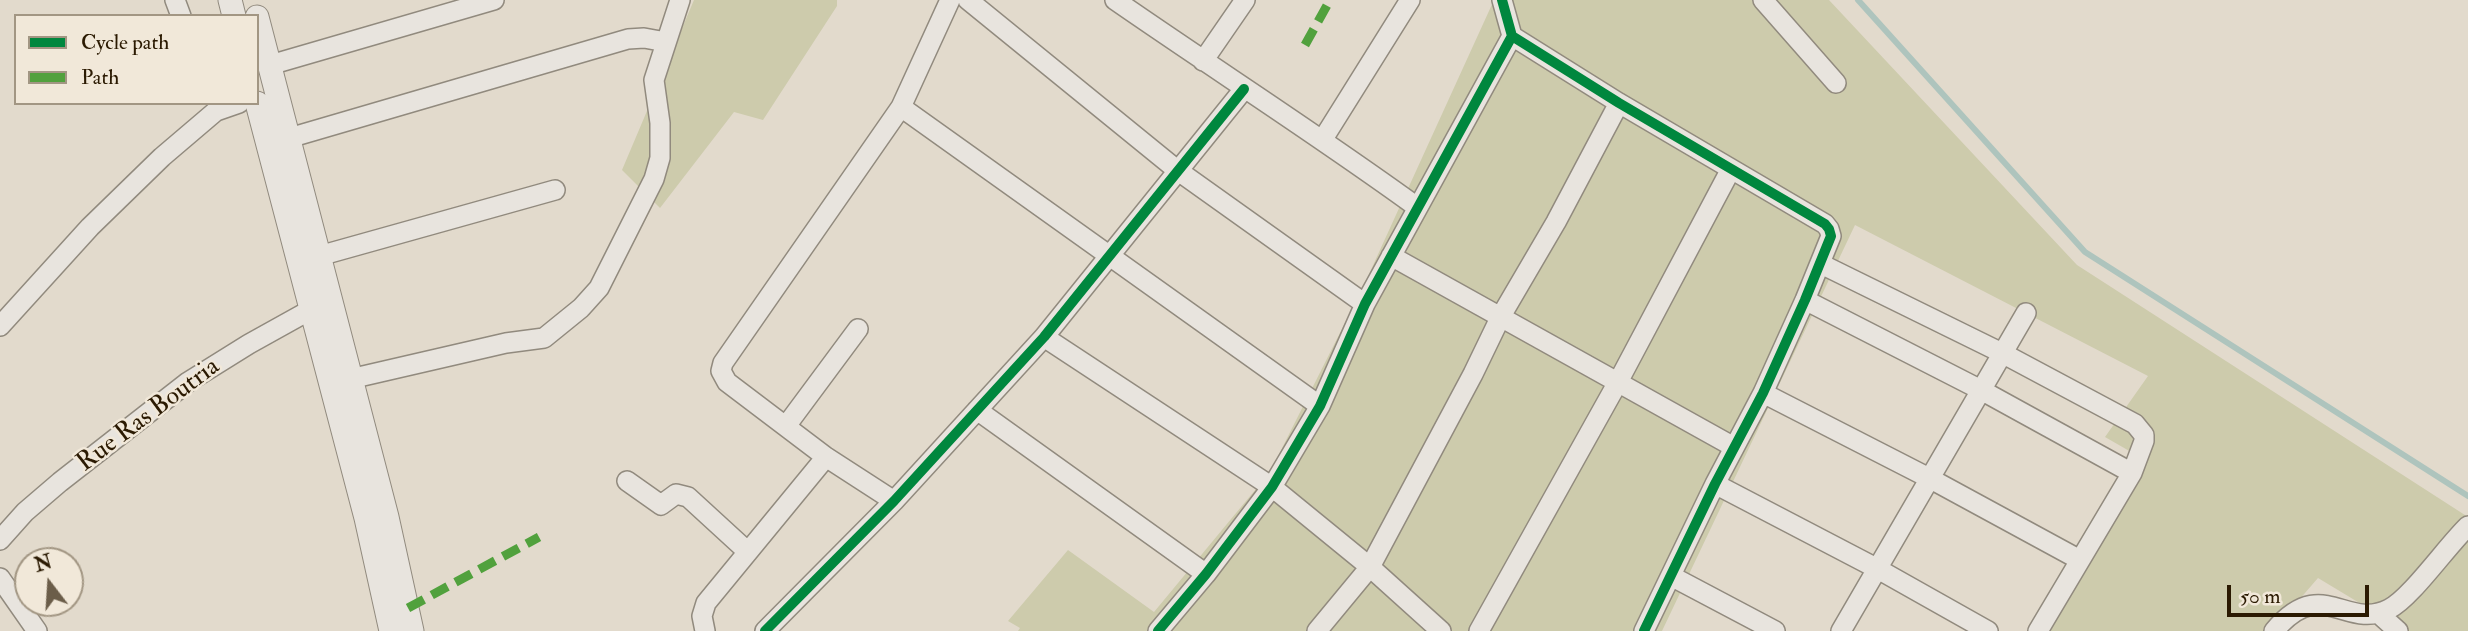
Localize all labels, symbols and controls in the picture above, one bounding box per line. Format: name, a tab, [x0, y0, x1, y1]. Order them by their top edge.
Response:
legend	[14, 14, 259, 105]
text: Cycle path	[81, 29, 169, 56]
text: Path	[81, 64, 119, 91]
street label: Rue Ras Boutria	[72, 352, 226, 480]
north arrow	[14, 547, 84, 617]
text: N	[32, 550, 55, 578]
scale bar	[2230, 572, 2372, 616]
text: 50 m	[2240, 583, 2281, 610]

